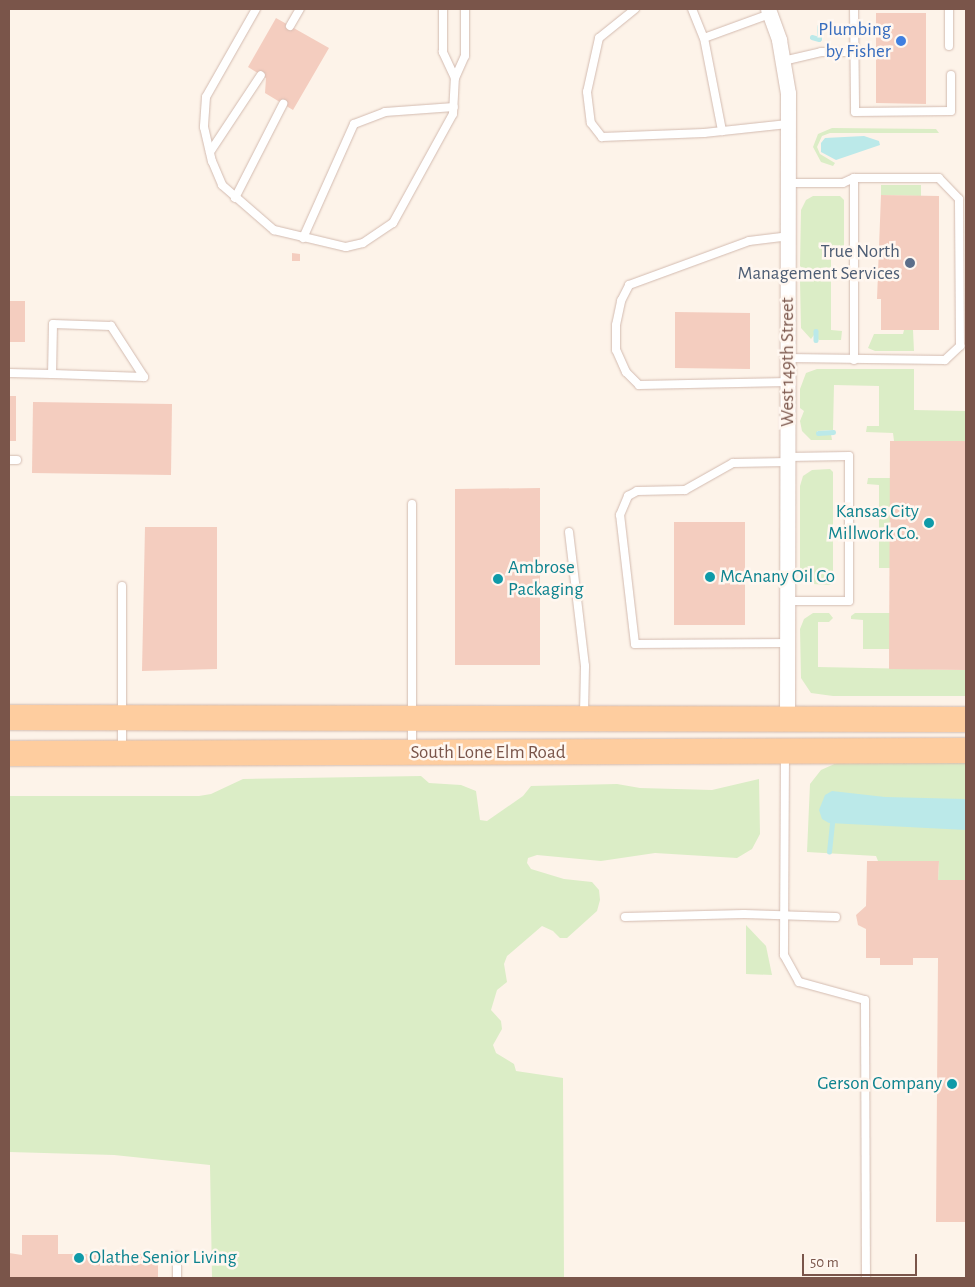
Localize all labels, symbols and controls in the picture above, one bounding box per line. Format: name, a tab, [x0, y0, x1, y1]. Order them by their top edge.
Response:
place label: Plumbing by Fisher	[818, 19, 891, 63]
marker: Plumbing by Fisher	[895, 35, 907, 47]
place label: True North Management Services	[738, 241, 900, 285]
marker: True North Management Services	[904, 257, 916, 269]
street label: West 149th Street	[777, 297, 799, 427]
place label: Kansas City Millwork Co.	[828, 501, 919, 545]
marker: Kansas City Millwork Co.	[923, 517, 935, 529]
place label: Ambrose Packaging	[508, 557, 583, 601]
place label: McAnany Oil Co	[720, 566, 835, 588]
marker: McAnany Oil Co	[704, 571, 716, 583]
marker: Ambrose Packaging	[492, 573, 504, 585]
street label: South Lone Elm Road	[410, 742, 566, 764]
place label: Gerson Company	[817, 1073, 942, 1095]
marker: Gerson Company	[946, 1078, 958, 1090]
scale bar	[805, 1244, 920, 1276]
place label: Olathe Senior Living	[89, 1247, 237, 1269]
marker: Olathe Senior Living	[73, 1252, 85, 1264]
text: 50 m	[810, 1255, 839, 1270]

